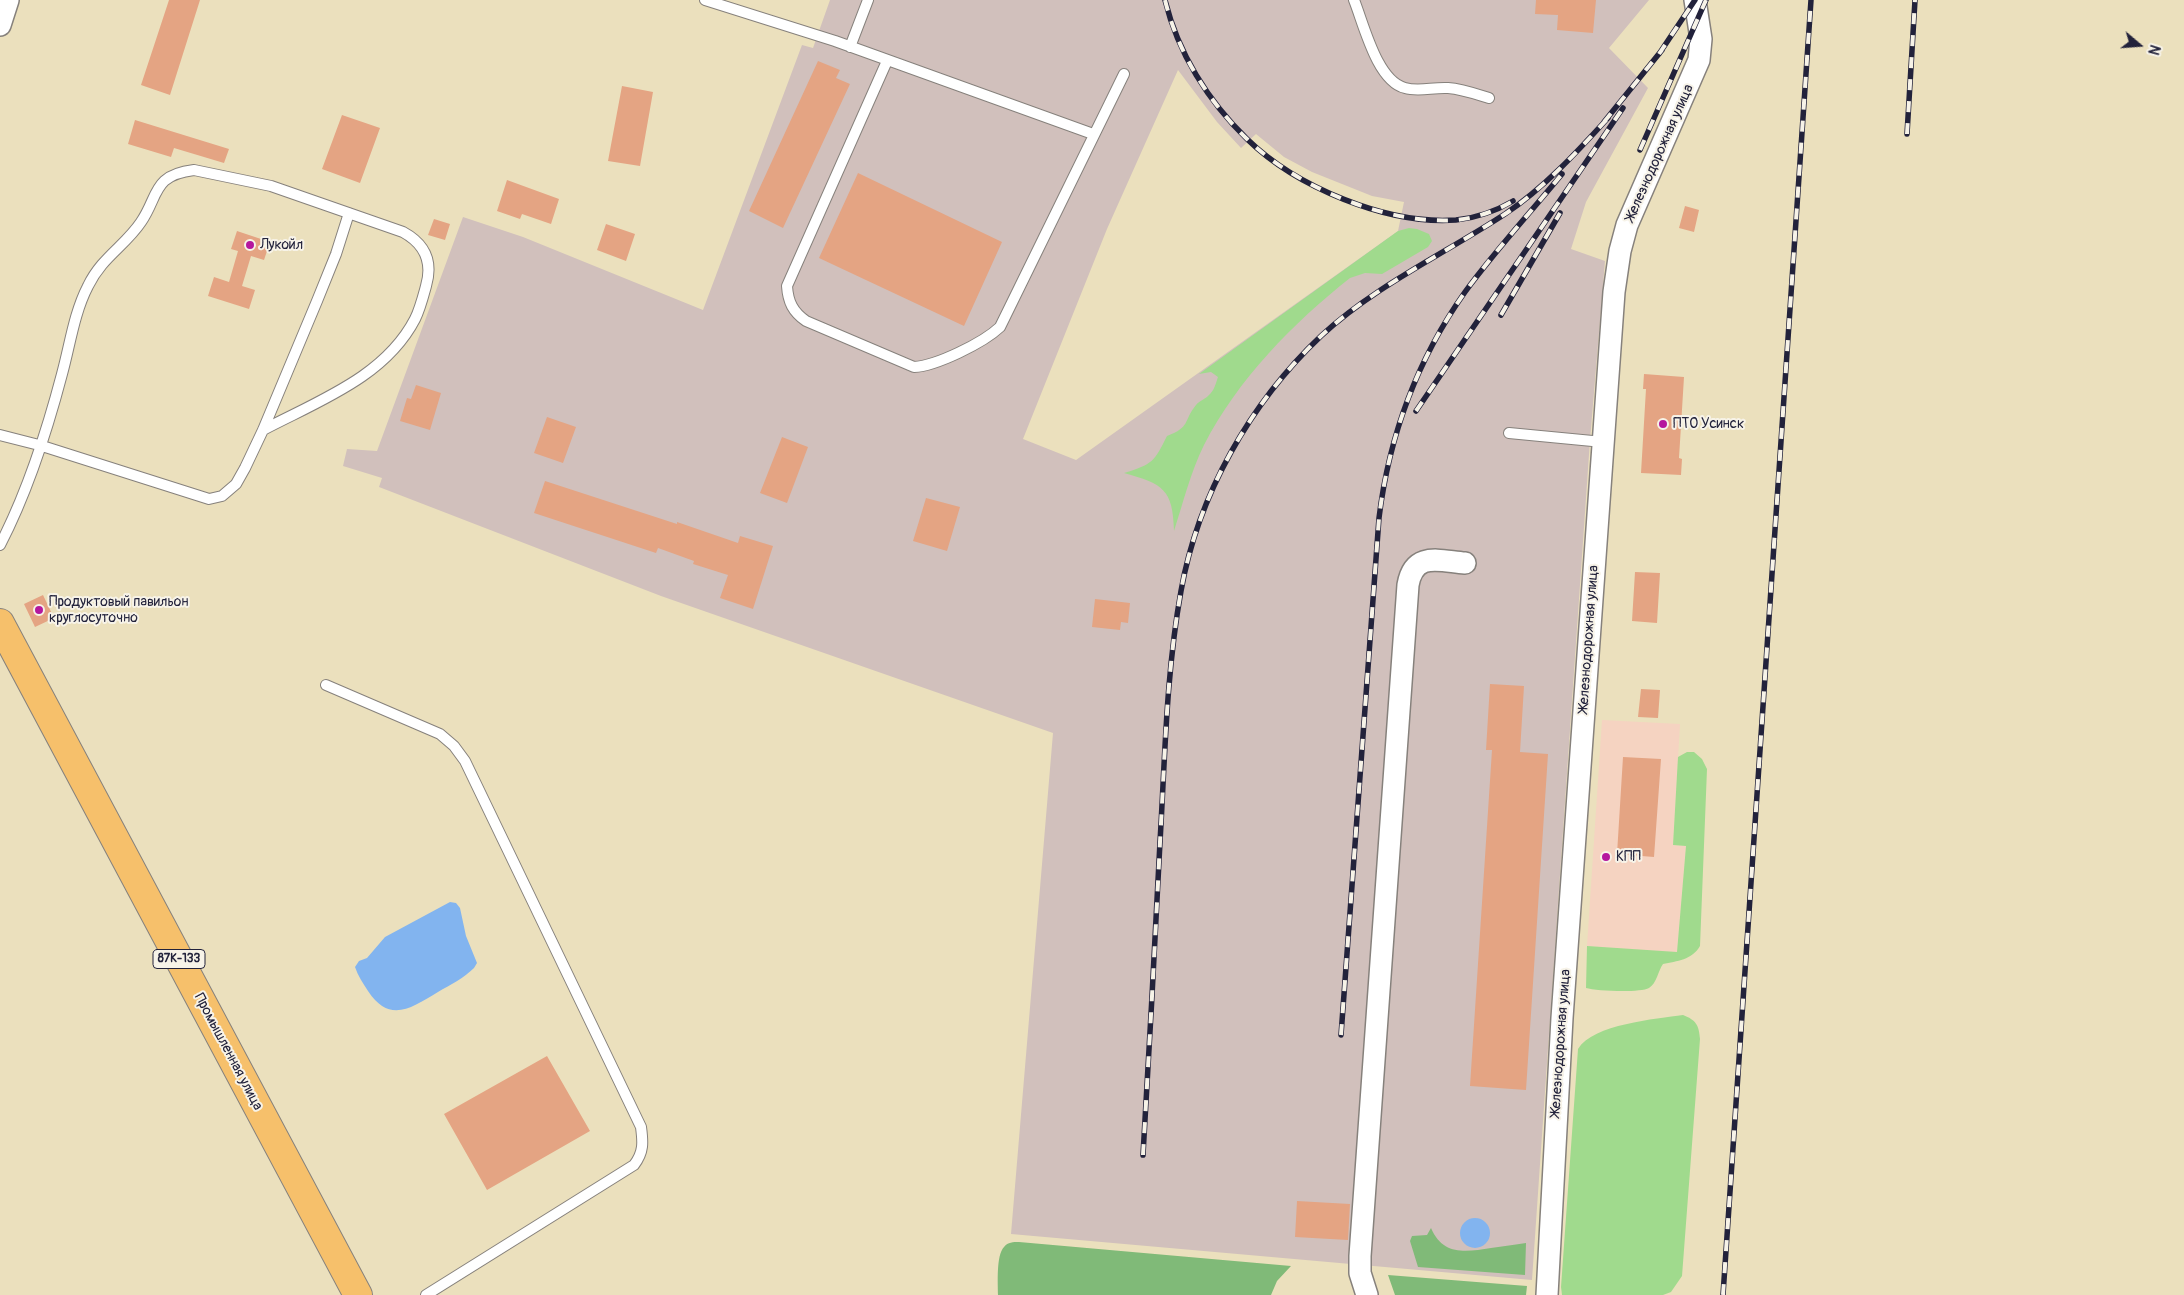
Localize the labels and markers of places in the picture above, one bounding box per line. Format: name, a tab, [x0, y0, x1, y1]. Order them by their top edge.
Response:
place label: Лукойл	[260, 237, 303, 253]
marker: Лукойл	[244, 239, 256, 251]
place label: ПТО Усинск	[1673, 416, 1744, 432]
marker: ПТО Усинск	[1657, 418, 1669, 430]
place label: Продуктовый павильон круглосуточно	[49, 594, 188, 626]
marker: Продуктовый павильон круглосуточно	[33, 604, 45, 616]
place label: КПП	[1616, 849, 1641, 865]
marker: КПП	[1600, 851, 1612, 863]

